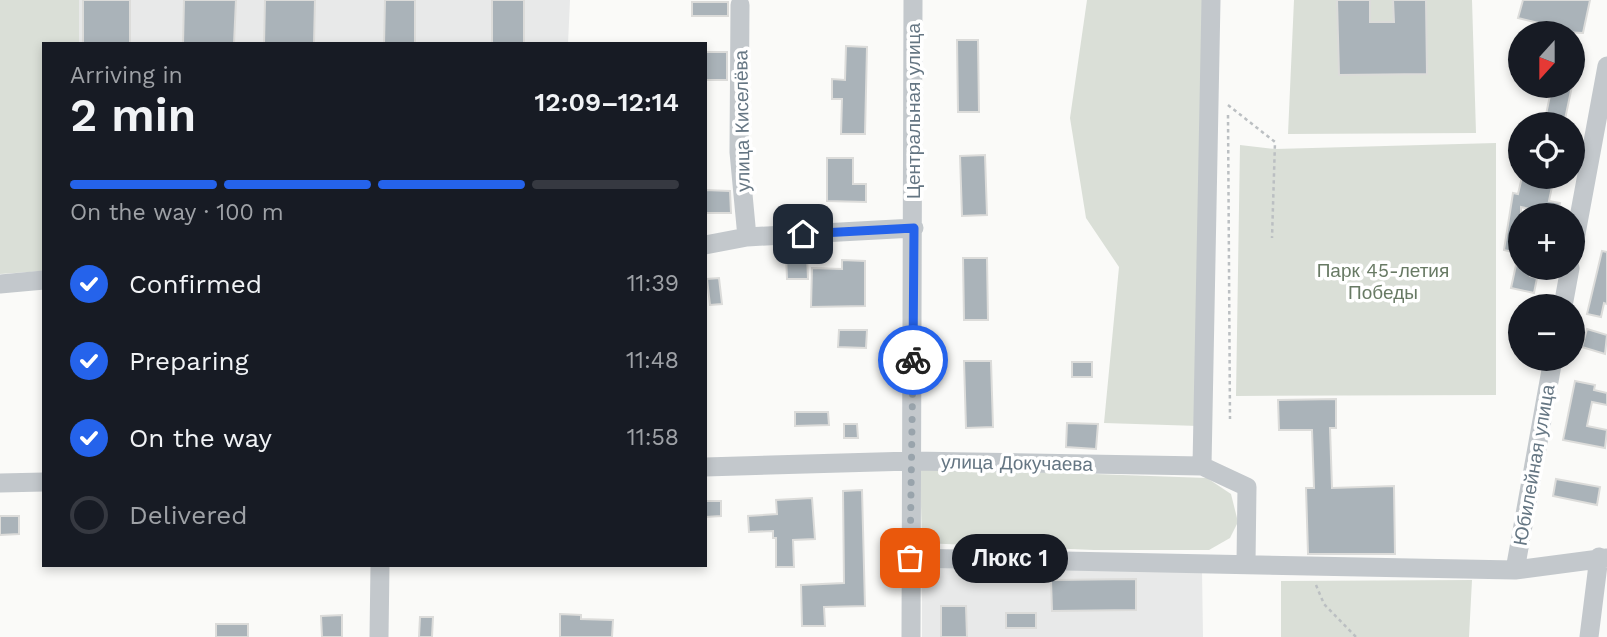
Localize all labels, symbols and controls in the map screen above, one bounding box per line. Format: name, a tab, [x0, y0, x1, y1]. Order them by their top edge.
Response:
north arrow	[1508, 21, 1586, 98]
map controls	[1508, 21, 1585, 371]
street label: Центральная улица	[902, 23, 925, 199]
street label: улица Киселёва	[729, 49, 755, 192]
text: Arriving in	[70, 62, 183, 89]
text: 12:09–12:14	[535, 87, 679, 117]
text: 2 min	[70, 88, 196, 142]
button: locate	[1508, 112, 1585, 189]
text: On the way · 100 m	[70, 199, 284, 226]
button: +	[1508, 203, 1585, 280]
pin	[773, 204, 833, 264]
icon: home	[784, 215, 822, 253]
park label: Парк 45-летия Победы	[1317, 259, 1449, 304]
icon: check	[70, 265, 108, 303]
text: Confirmed	[129, 269, 262, 299]
text: 11:39	[627, 270, 679, 297]
button: −	[1508, 294, 1585, 371]
courier	[878, 325, 948, 395]
icon: bike	[894, 341, 932, 379]
icon: check	[70, 342, 108, 380]
text: Preparing	[129, 346, 249, 376]
text: 11:48	[626, 347, 679, 374]
street label: Юбилейная улица	[1509, 382, 1560, 547]
icon: check	[70, 419, 108, 457]
text: On the way	[129, 423, 272, 453]
text: 11:58	[627, 424, 679, 451]
street label: улица Докучаева	[941, 450, 1094, 476]
text: Delivered	[129, 500, 248, 530]
pin	[880, 528, 940, 588]
callout: Люкс 1	[952, 534, 1068, 582]
icon: bag	[891, 539, 929, 577]
text: Люкс 1	[972, 545, 1048, 572]

